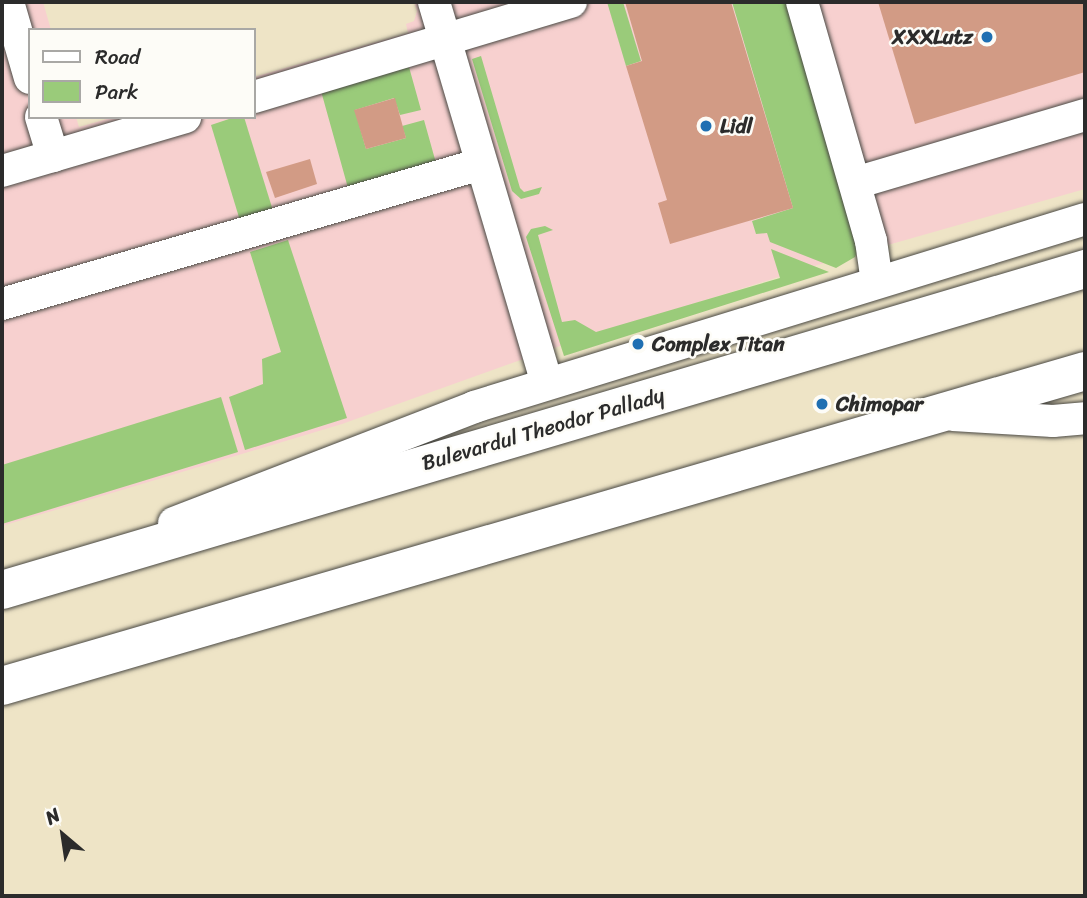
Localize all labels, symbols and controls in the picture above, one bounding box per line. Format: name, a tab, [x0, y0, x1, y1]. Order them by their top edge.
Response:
place label: XXXLutz	[892, 24, 973, 50]
legend	[28, 28, 256, 119]
marker: XXXLutz	[979, 29, 995, 45]
text: Road	[95, 38, 140, 76]
text: Park	[95, 73, 138, 111]
place label: Lidl	[720, 113, 753, 139]
marker: Lidl	[698, 118, 714, 134]
place label: Complex Titan	[652, 331, 784, 357]
marker: Complex Titan	[630, 336, 646, 352]
street label: Bulevardul Theodor Pallady	[419, 382, 667, 476]
place label: Chimopar	[836, 391, 923, 417]
marker: Chimopar	[814, 396, 830, 412]
text: N	[39, 799, 66, 834]
north arrow	[28, 800, 98, 870]

